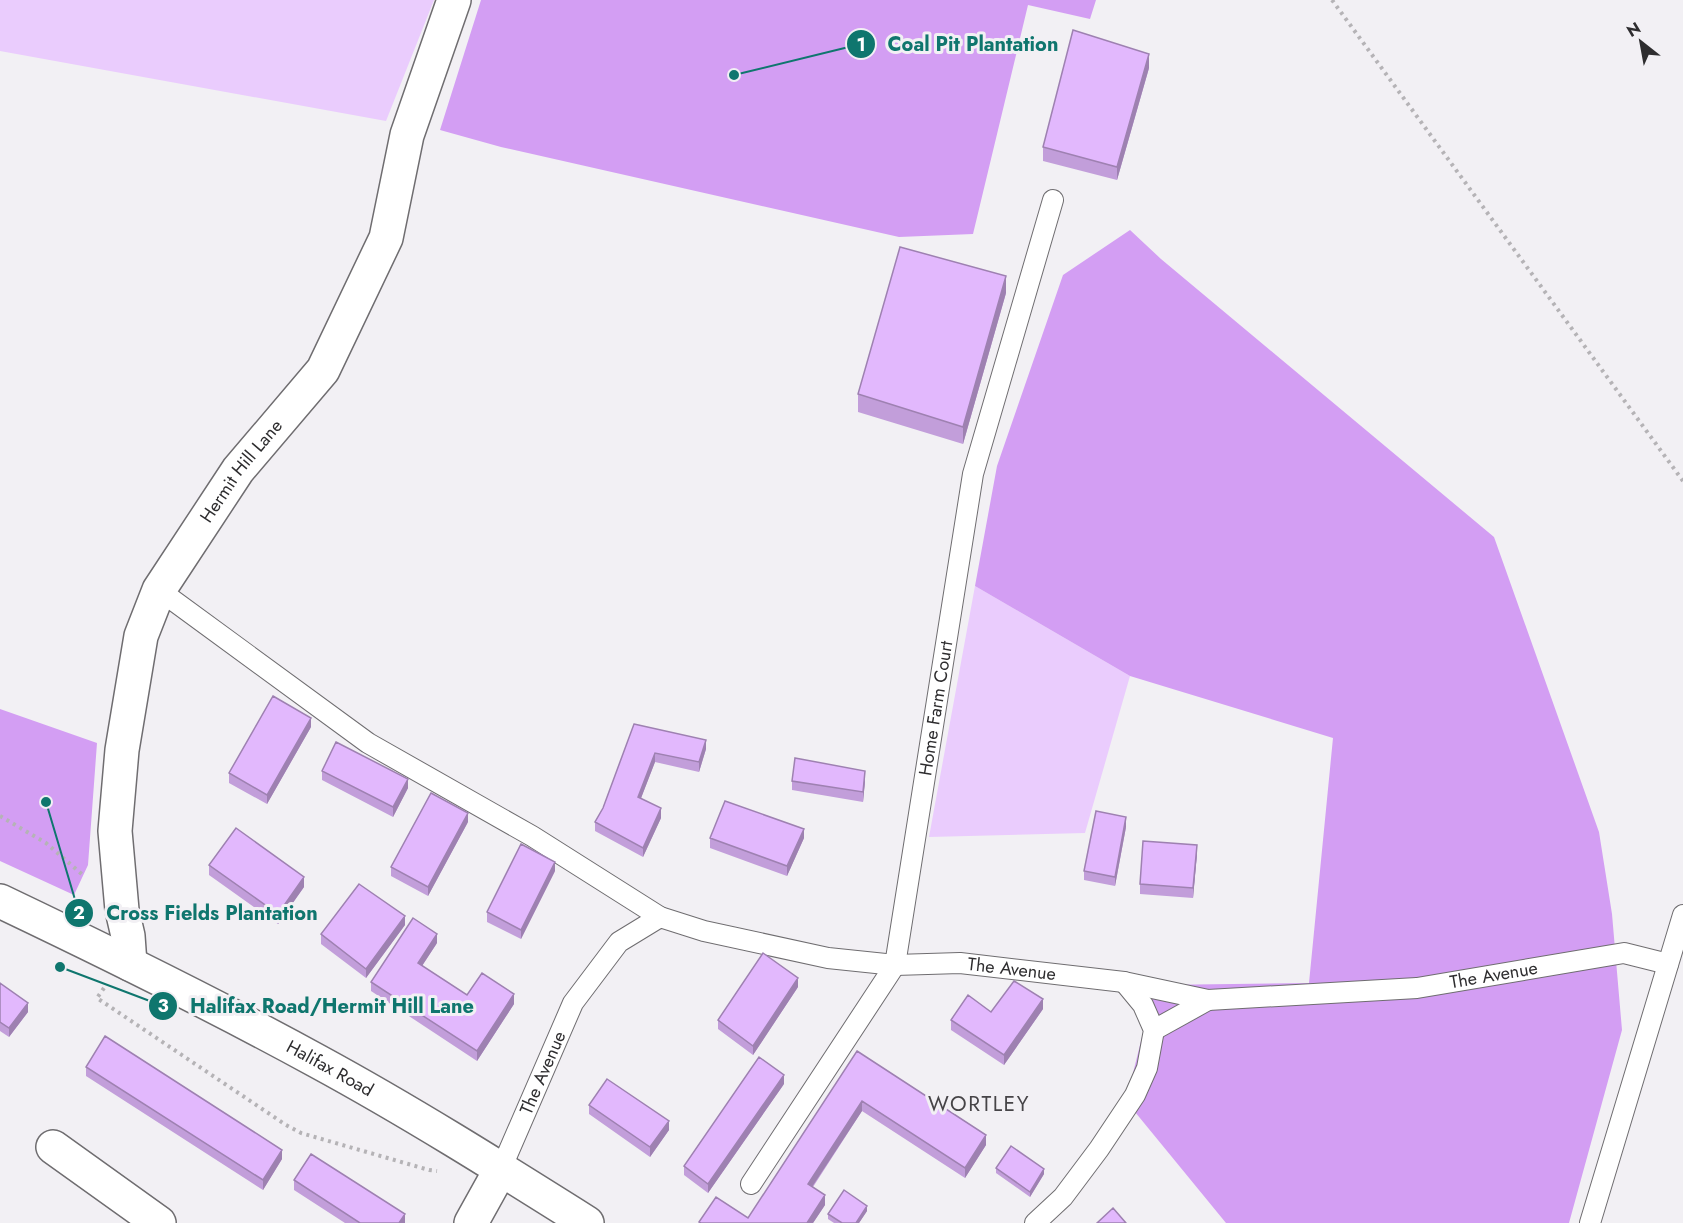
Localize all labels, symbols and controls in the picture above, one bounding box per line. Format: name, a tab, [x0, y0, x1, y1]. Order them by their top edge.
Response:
north arrow	[1611, 12, 1671, 72]
text: N	[1622, 16, 1645, 43]
callout: Coal Pit Plantation	[846, 25, 1070, 63]
text: Coal Pit Plantation	[888, 30, 1058, 59]
text: 1	[856, 32, 866, 58]
street label: Hermit Hill Lane	[194, 414, 289, 528]
street label: Home Farm Court	[912, 638, 959, 778]
callout: Cross Fields Plantation	[64, 894, 330, 932]
text: Cross Fields Plantation	[106, 899, 318, 928]
text: 2	[73, 900, 85, 926]
street label: The Avenue	[966, 951, 1057, 987]
street label: The Avenue	[1448, 955, 1540, 995]
callout: Halifax Road/Hermit Hill Lane	[148, 987, 486, 1025]
text: Halifax Road/Hermit Hill Lane	[190, 992, 474, 1021]
text: 3	[157, 993, 169, 1019]
street label: The Avenue	[513, 1027, 572, 1118]
street label: Halifax Road	[282, 1034, 378, 1103]
district label: WORTLEY	[928, 1089, 1030, 1119]

